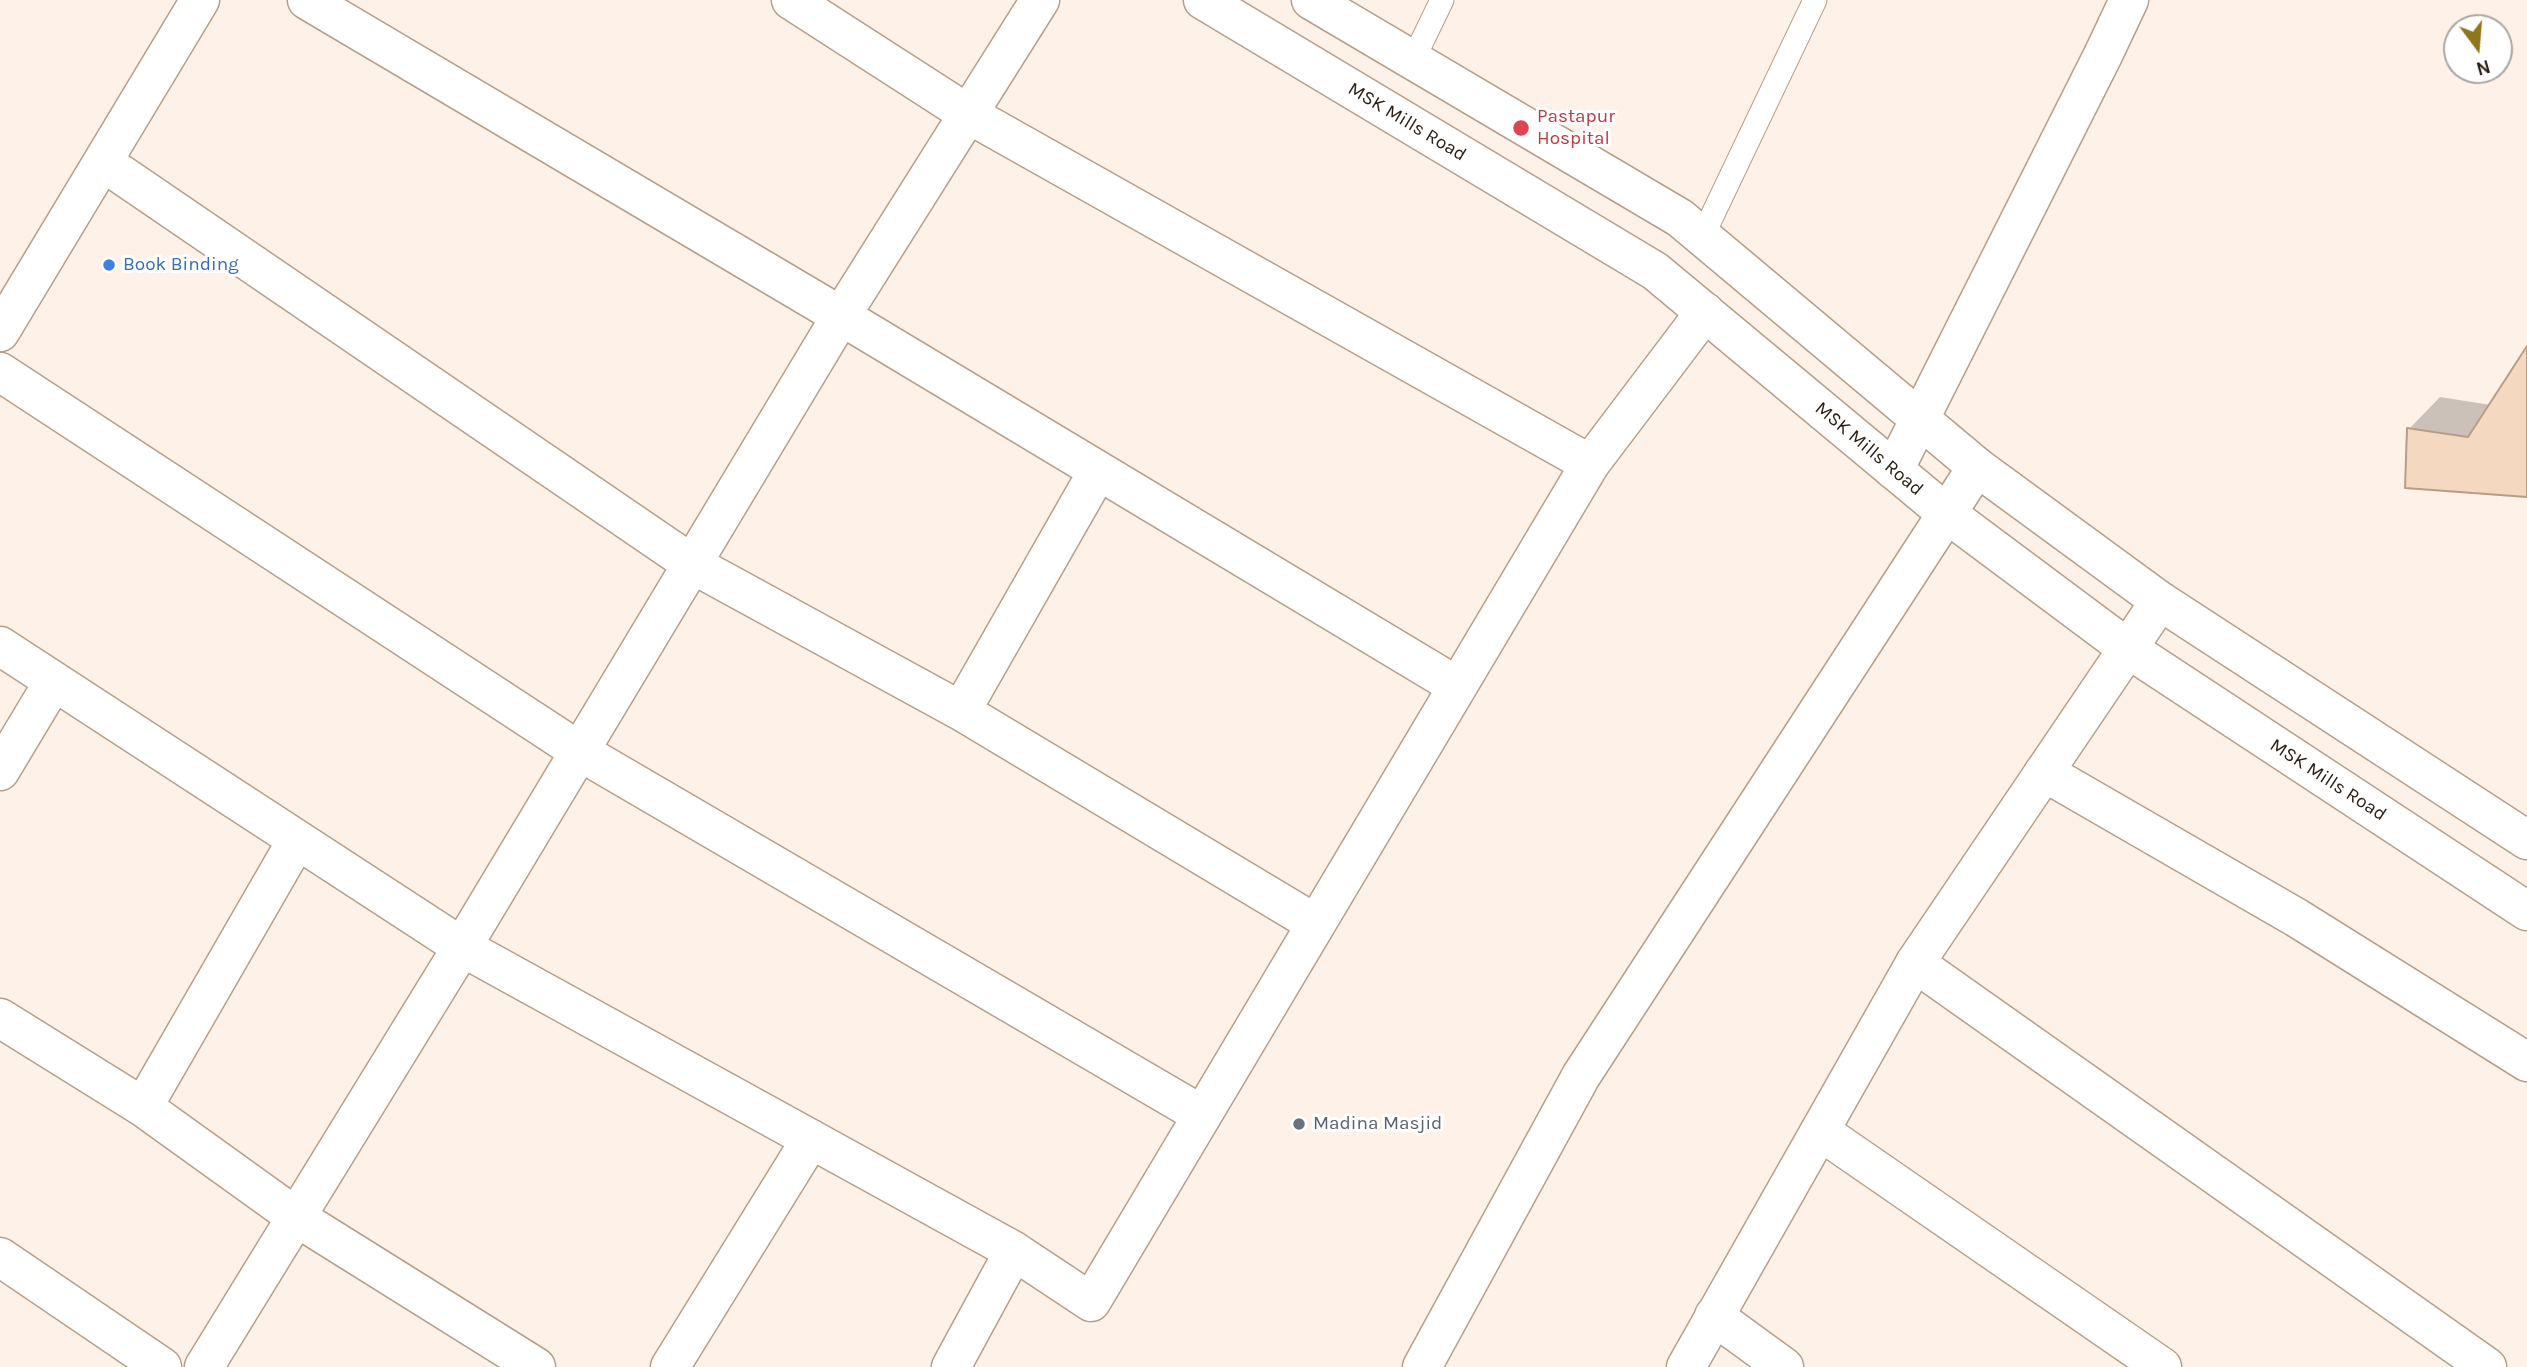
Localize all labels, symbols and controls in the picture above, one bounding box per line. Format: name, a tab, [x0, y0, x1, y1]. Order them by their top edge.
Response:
north arrow	[2443, 14, 2513, 84]
text: N	[2474, 55, 2493, 80]
street label: MSK Mills Road	[1344, 78, 1470, 166]
place label: Pastapur Hospital	[1537, 106, 1615, 150]
marker: Pastapur Hospital	[1511, 118, 1531, 138]
place label: Book Binding	[123, 254, 239, 276]
marker: Book Binding	[101, 257, 117, 273]
street label: MSK Mills Road	[1810, 397, 1928, 501]
street label: MSK Mills Road	[2265, 734, 2391, 826]
place label: Madina Masjid	[1313, 1113, 1442, 1135]
marker: Madina Masjid	[1291, 1116, 1307, 1132]

